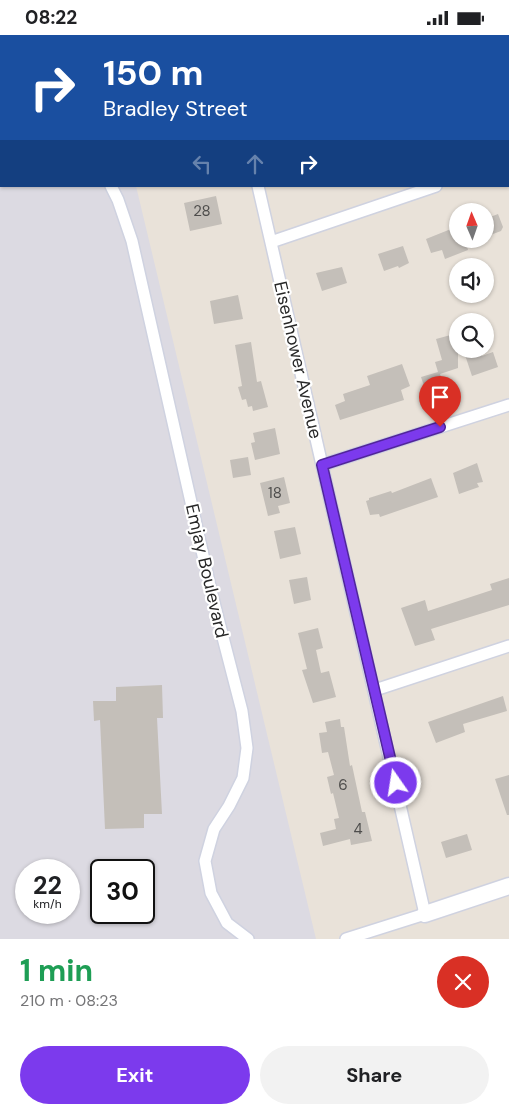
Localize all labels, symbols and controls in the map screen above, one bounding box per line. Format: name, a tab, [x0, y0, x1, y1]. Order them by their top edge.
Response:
text: 08:22	[25, 5, 77, 30]
text: 150 m	[103, 50, 203, 96]
icon: right	[20, 55, 85, 120]
text: Bradley Street	[103, 94, 248, 123]
icon: left	[188, 150, 216, 178]
icon: ahead	[241, 150, 269, 178]
icon: right	[294, 150, 322, 178]
house number: 28	[193, 201, 211, 221]
north arrow	[449, 203, 494, 247]
map controls	[449, 203, 494, 358]
button: sound	[449, 258, 494, 303]
street label: Eisenhower Avenue	[268, 279, 328, 441]
button: search	[449, 313, 494, 358]
pin	[419, 376, 461, 427]
icon: arrive	[426, 383, 454, 411]
house number: 18	[268, 483, 282, 503]
street label: Emjay Boulevard	[180, 502, 234, 640]
position arrow	[369, 756, 421, 808]
house number: 6	[338, 775, 348, 795]
house number: 4	[353, 819, 363, 839]
speed limit sign: 30	[90, 859, 155, 924]
text: 22	[33, 869, 62, 902]
text: km/h	[33, 896, 62, 912]
text: 1 min	[20, 951, 93, 990]
button: close	[437, 956, 489, 1008]
text: 210 m · 08:23	[20, 990, 118, 1011]
button: Exit	[20, 1046, 250, 1104]
button: Share	[260, 1046, 489, 1104]

